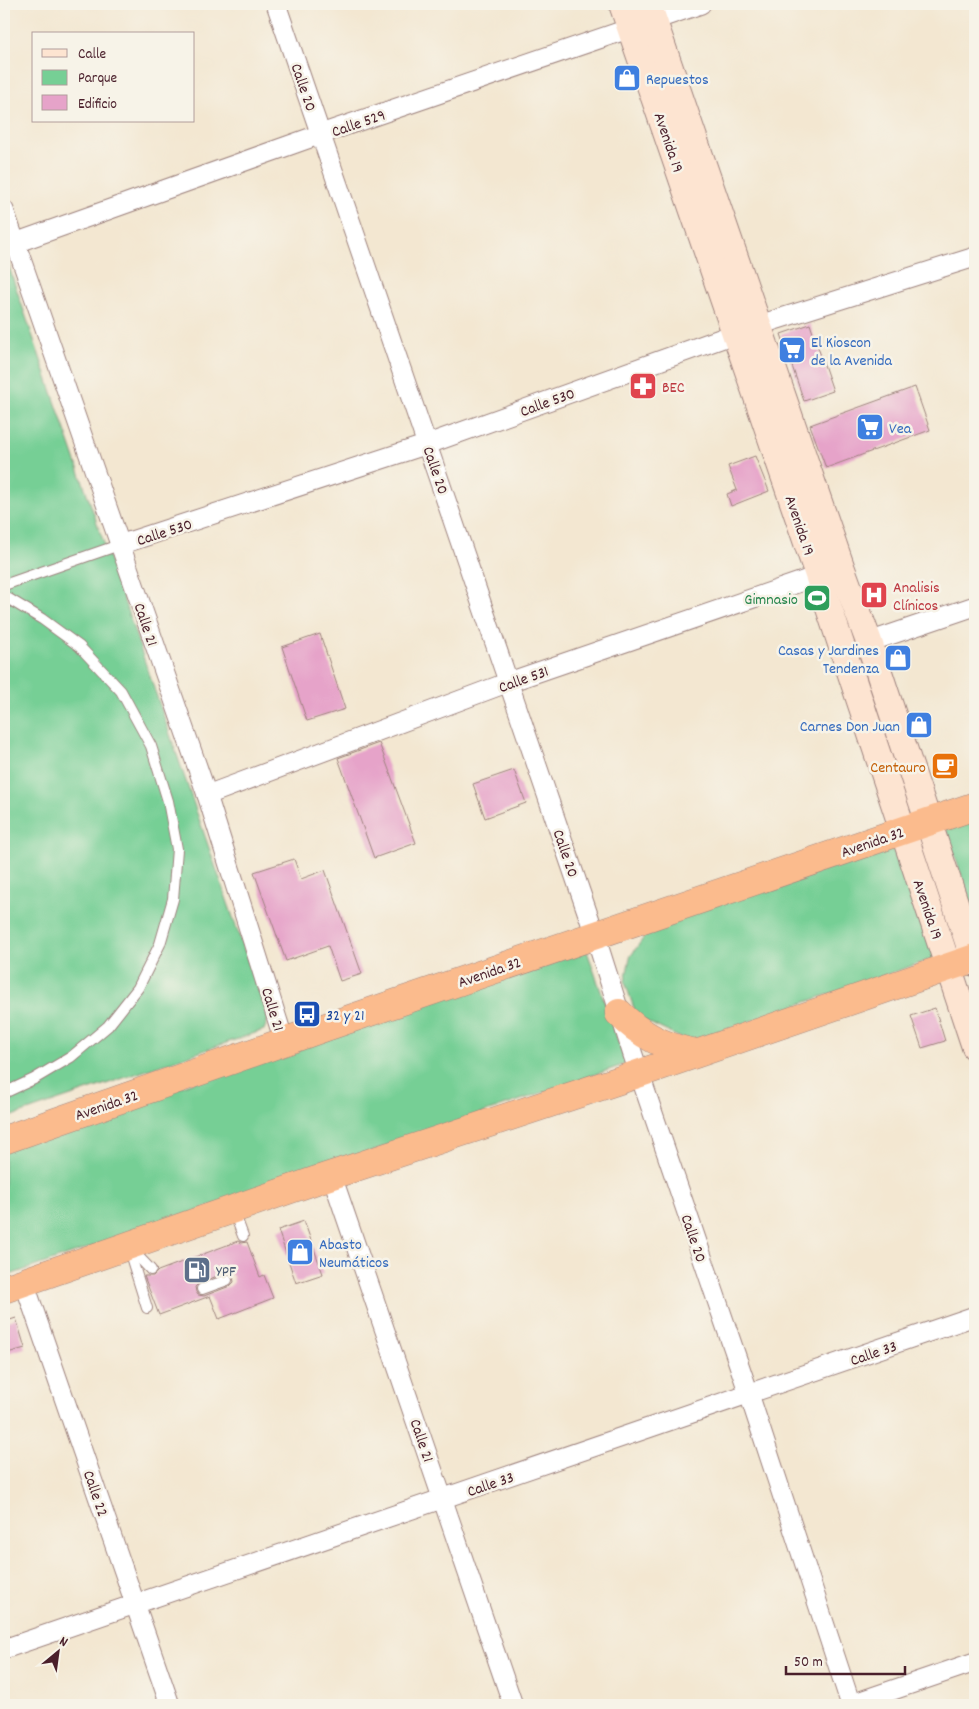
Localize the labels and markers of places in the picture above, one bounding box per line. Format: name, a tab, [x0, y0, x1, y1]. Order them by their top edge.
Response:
shop icon: Repuestos	[612, 63, 642, 93]
place label: Repuestos	[646, 69, 709, 92]
place label: El Kioscon de la Avenida	[811, 332, 892, 373]
supermarket icon: El Kioscon de la Avenida	[777, 335, 807, 365]
pharmacy icon: BEC	[628, 371, 658, 401]
place label: BEC	[662, 377, 685, 400]
supermarket icon: Vea	[855, 412, 885, 442]
place label: Vea	[889, 418, 912, 441]
place label: Analisis Clínicos	[893, 577, 940, 618]
hospital icon: Analisis Clínicos	[859, 580, 889, 610]
sports icon: Gimnasio	[802, 583, 832, 613]
place label: Gimnasio	[744, 589, 798, 612]
place label: Casas y Jardines Tendenza	[778, 640, 879, 681]
shop icon: Casas y Jardines Tendenza	[883, 643, 913, 673]
shop icon: Carnes Don Juan	[904, 710, 934, 740]
place label: Carnes Don Juan	[800, 716, 900, 739]
cafe icon: Centauro	[930, 751, 960, 781]
place label: Centauro	[870, 757, 926, 780]
bus stop icon: 32 y 21	[292, 999, 322, 1029]
place label: 32 y 21	[326, 1005, 364, 1028]
place label: Abasto Neumáticos	[319, 1234, 389, 1275]
shop icon: Abasto Neumáticos	[285, 1237, 315, 1267]
fuel station icon: YPF	[182, 1255, 212, 1285]
place label: YPF	[216, 1261, 236, 1284]

